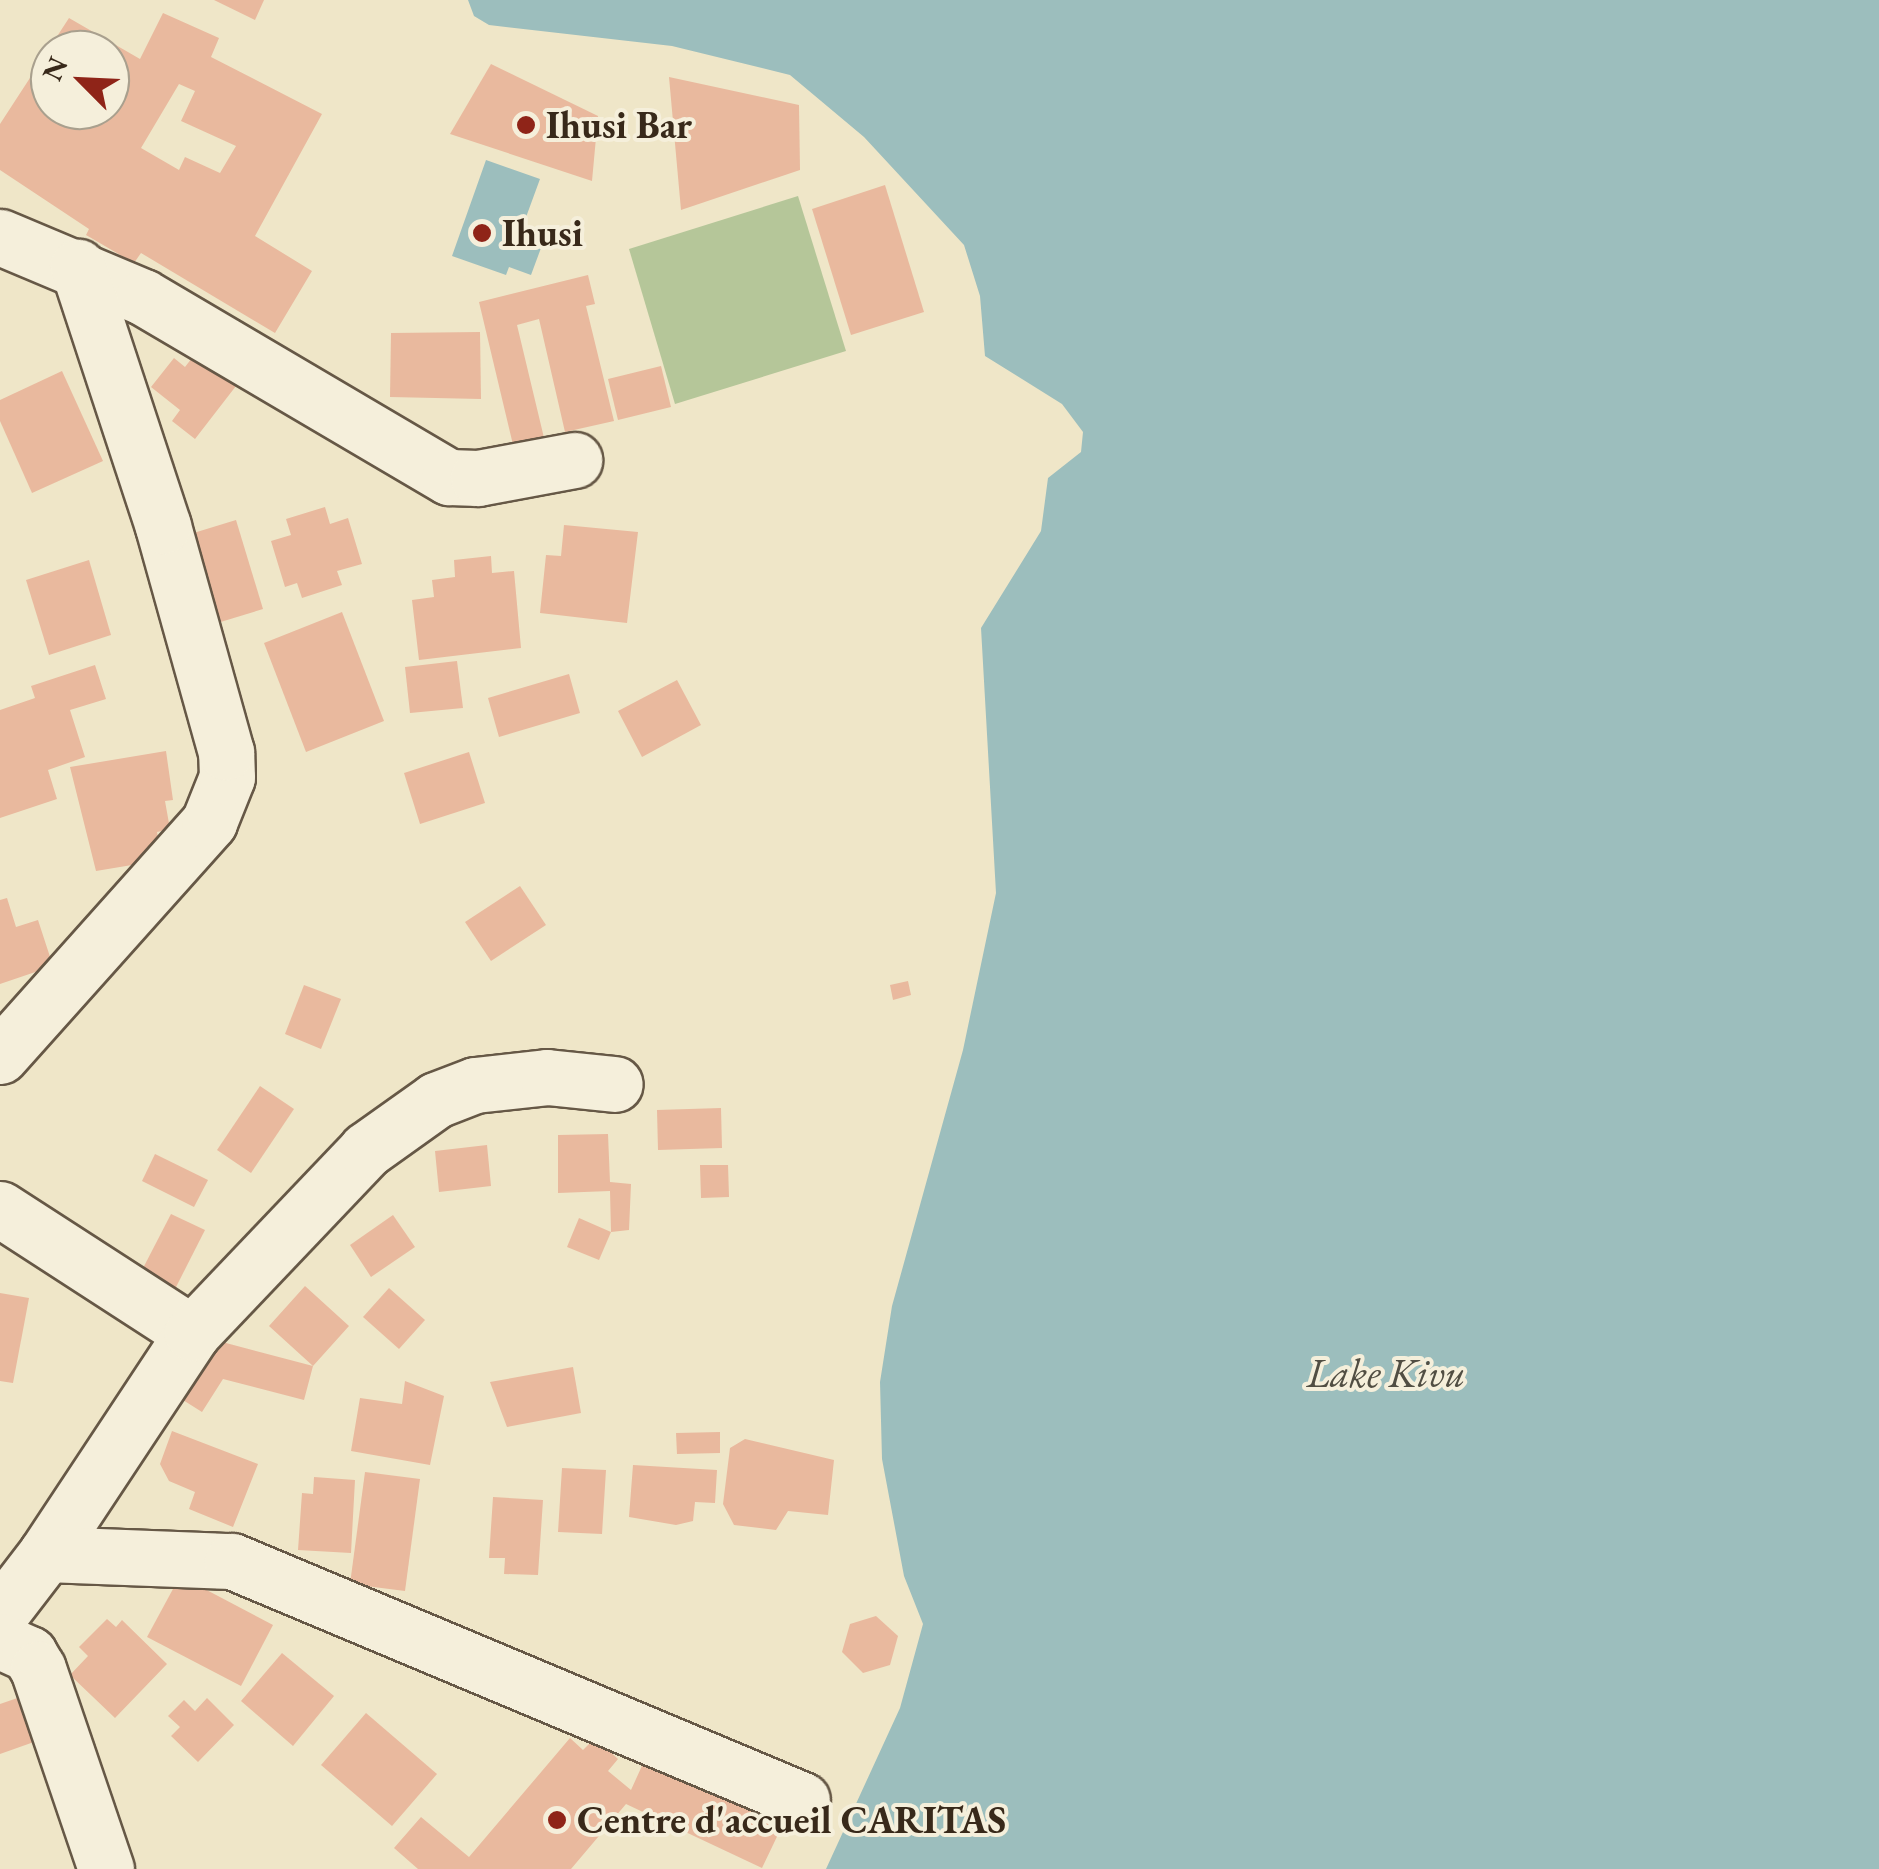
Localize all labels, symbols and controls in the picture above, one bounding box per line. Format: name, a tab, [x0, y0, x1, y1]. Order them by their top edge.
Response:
north arrow	[30, 30, 130, 130]
text: N	[33, 51, 75, 86]
place label: Ihusi Bar	[546, 102, 692, 148]
marker: Ihusi Bar	[515, 114, 537, 136]
place label: Ihusi	[502, 210, 583, 256]
marker: Ihusi	[471, 222, 493, 244]
water label: Lake Kivu	[1307, 1349, 1465, 1397]
place label: Centre d'accueil CARITAS	[577, 1797, 1006, 1843]
marker: Centre d'accueil CARITAS	[546, 1809, 568, 1831]

